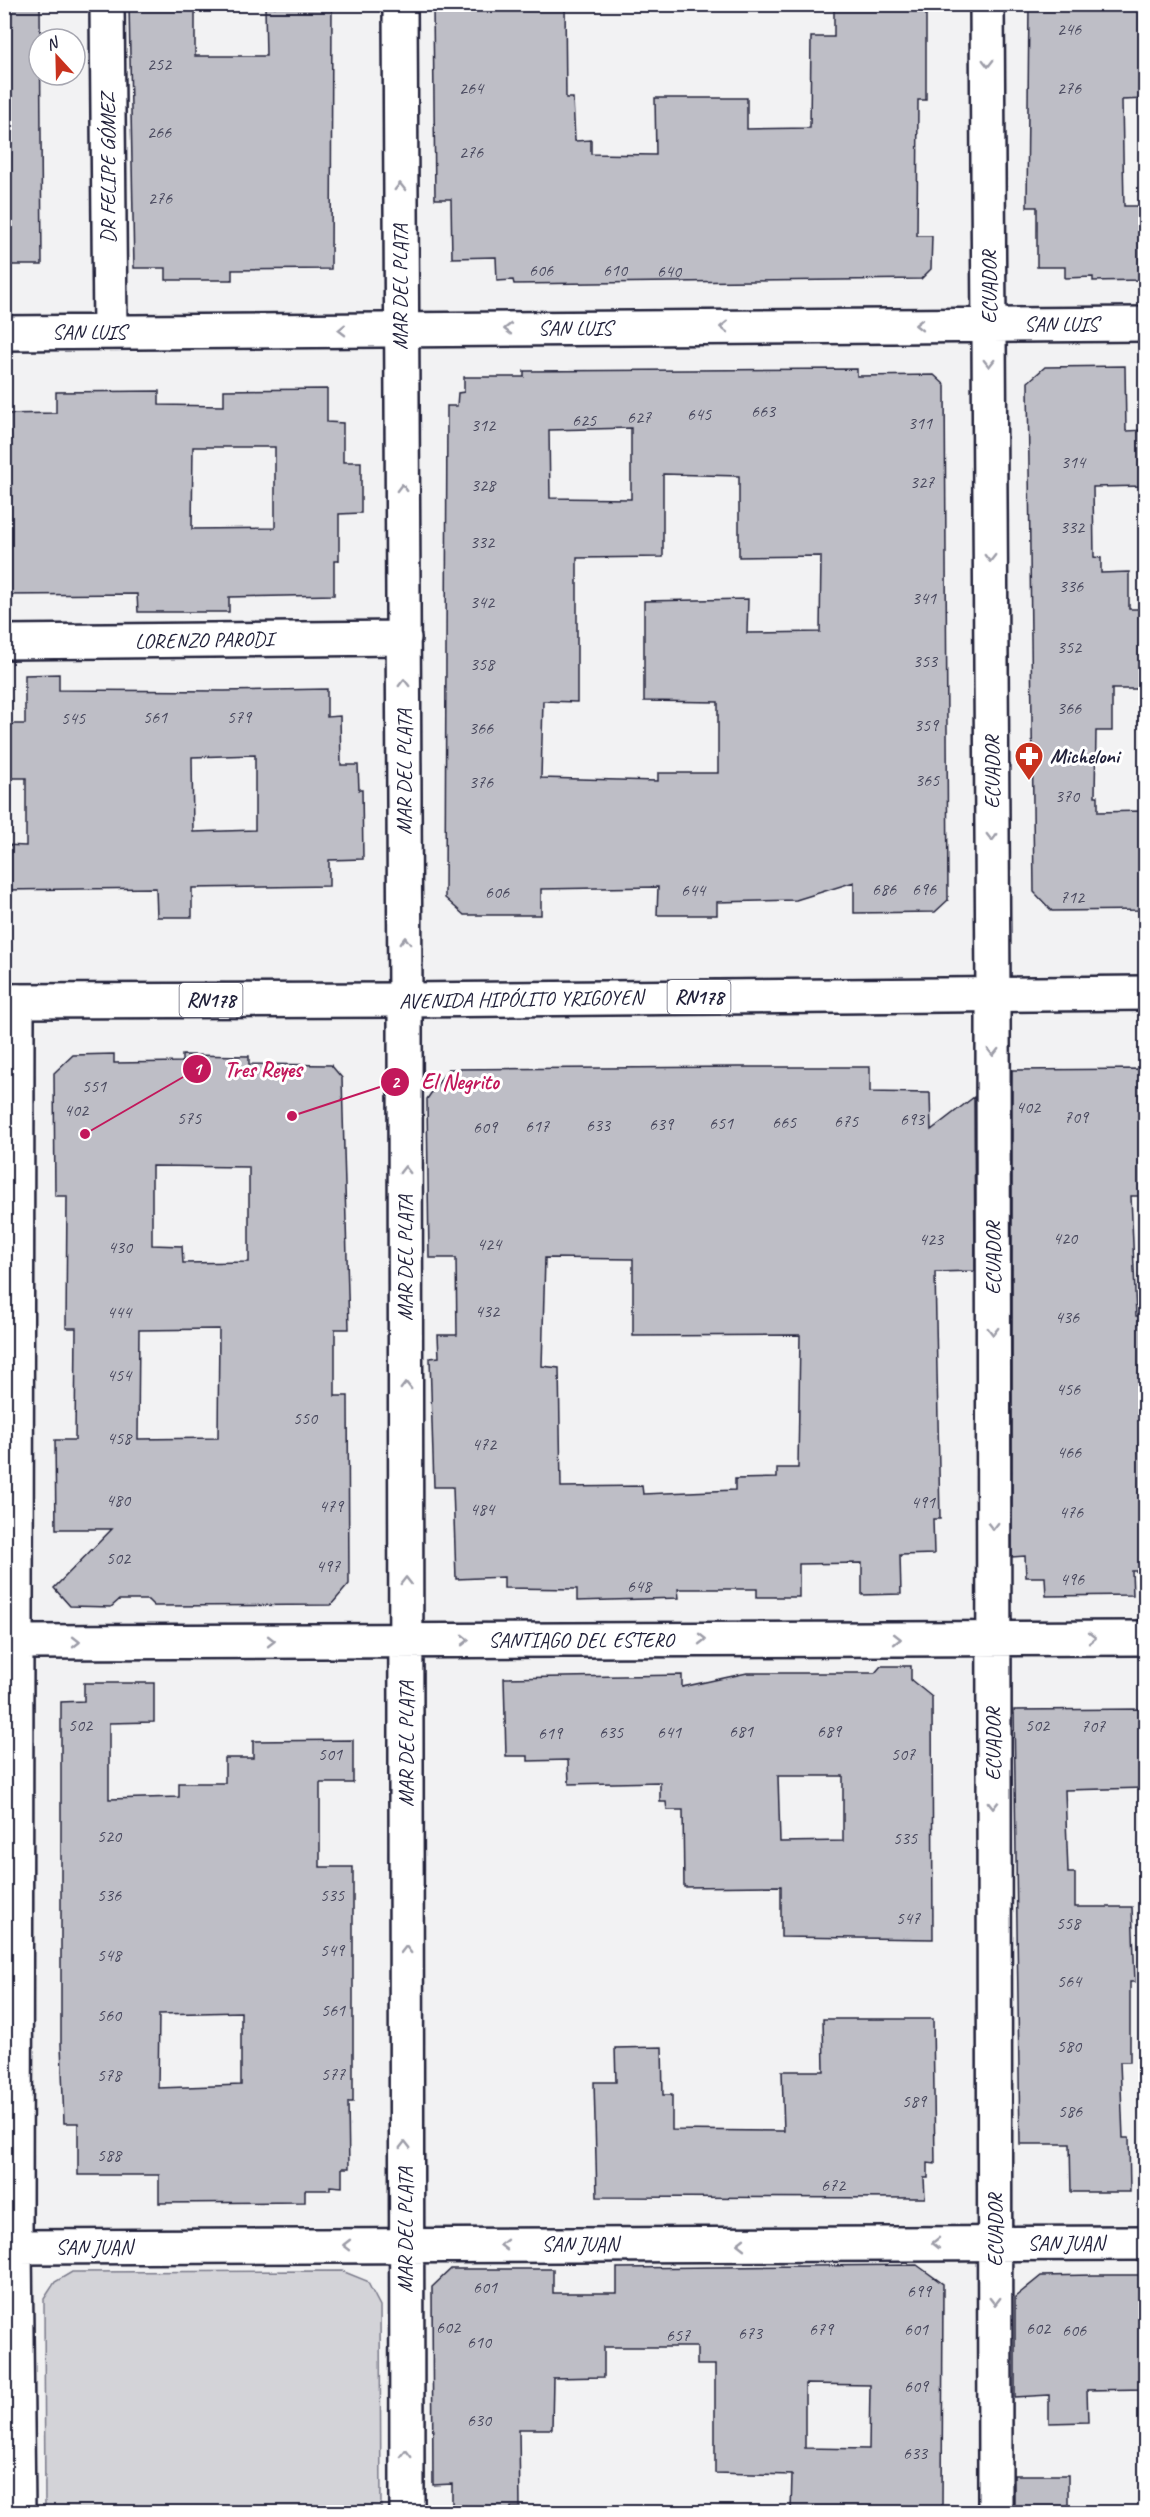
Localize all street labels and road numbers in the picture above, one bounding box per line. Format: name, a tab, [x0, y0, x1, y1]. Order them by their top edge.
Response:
street label: DR FELIPE GÓMEZ	[95, 90, 121, 243]
street label: MAR DEL PLATA	[387, 223, 413, 350]
street label: ECUADOR	[976, 249, 1002, 324]
street label: SAN LUIS	[1024, 311, 1102, 337]
street label: SAN LUIS	[538, 315, 616, 341]
street label: SAN LUIS	[52, 319, 130, 345]
street label: LORENZO PARODI	[135, 626, 278, 654]
street label: MAR DEL PLATA	[391, 708, 417, 835]
street label: ECUADOR	[979, 734, 1005, 809]
road number: RN178	[668, 980, 730, 1014]
road number: RN178	[180, 983, 242, 1017]
street label: AVENIDA HIPÓLITO YRIGOYEN	[399, 984, 647, 1014]
street label: MAR DEL PLATA	[392, 1194, 418, 1321]
street label: ECUADOR	[980, 1220, 1006, 1295]
street label: SANTIAGO DEL ESTERO	[488, 1627, 676, 1653]
street label: MAR DEL PLATA	[393, 1680, 419, 1807]
street label: ECUADOR	[980, 1706, 1006, 1781]
street label: MAR DEL PLATA	[392, 2166, 418, 2293]
street label: ECUADOR	[982, 2192, 1008, 2267]
street label: SAN JUAN	[1028, 2230, 1108, 2256]
street label: SAN JUAN	[542, 2231, 622, 2257]
street label: SAN JUAN	[56, 2234, 136, 2260]

